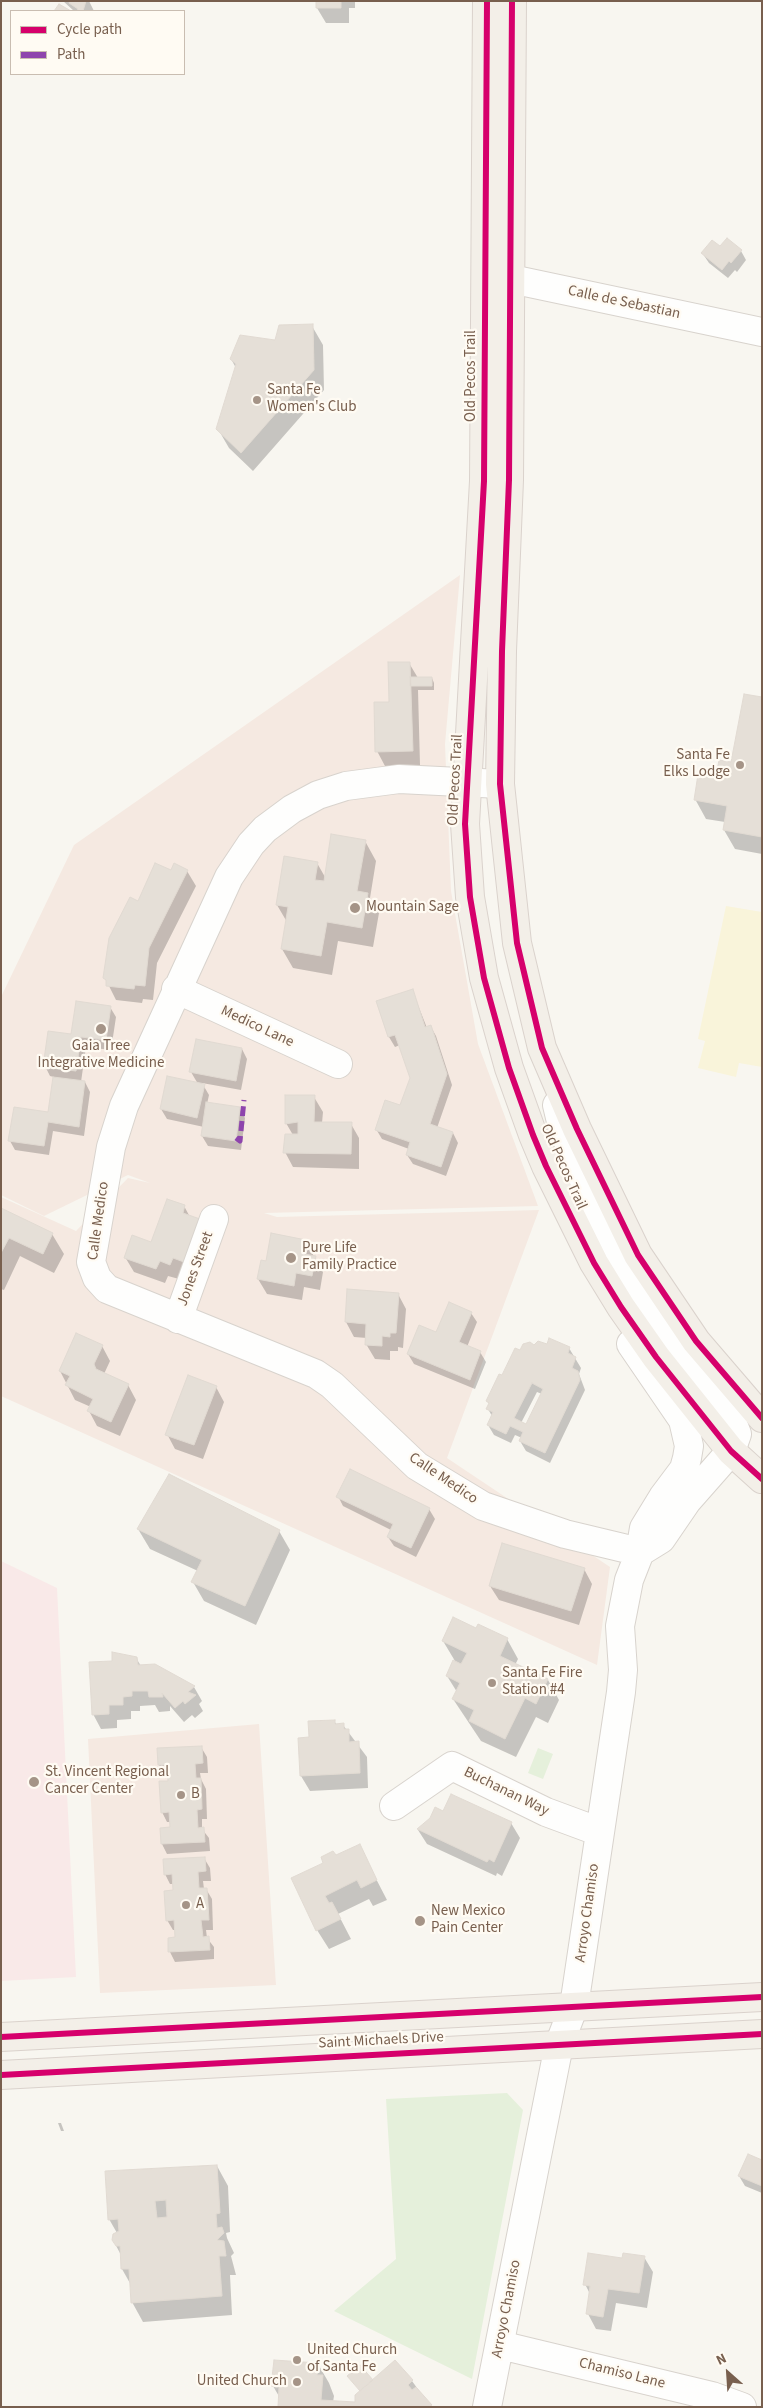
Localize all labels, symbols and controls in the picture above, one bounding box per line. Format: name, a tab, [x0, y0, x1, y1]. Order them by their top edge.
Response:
legend	[10, 10, 185, 75]
text: Cycle path	[57, 19, 122, 40]
text: Path	[57, 44, 85, 65]
street label: Calle de Sebastian	[566, 282, 682, 324]
street label: Old Pecos Trail	[463, 330, 481, 422]
place label: Santa Fe Women's Club	[267, 382, 357, 417]
marker: Santa Fe Women's Club	[251, 394, 263, 406]
street label: Old Pecos Trail	[445, 734, 467, 826]
place label: Santa Fe Elks Lodge	[663, 747, 730, 782]
marker: Santa Fe Elks Lodge	[734, 759, 746, 771]
place label: Mountain Sage	[366, 899, 459, 917]
marker: Mountain Sage	[348, 901, 362, 915]
street label: Medico Lane	[218, 1002, 296, 1052]
marker: Gaia Tree Integrative Medicine	[94, 1022, 108, 1036]
place label: Gaia Tree Integrative Medicine	[38, 1038, 164, 1073]
street label: Old Pecos Trail	[536, 1121, 590, 1213]
street label: Calle Medico	[85, 1181, 113, 1261]
street label: Jones Street	[174, 1229, 218, 1309]
place label: Pure Life Family Practice	[302, 1240, 397, 1275]
marker: Pure Life Family Practice	[284, 1251, 298, 1265]
street label: Calle Medico	[405, 1449, 481, 1509]
place label: Santa Fe Fire Station #4	[502, 1665, 582, 1700]
marker: Santa Fe Fire Station #4	[486, 1677, 498, 1689]
place label: St. Vincent Regional Cancer Center	[45, 1764, 169, 1799]
street label: Buchanan Way	[460, 1764, 552, 1820]
marker: St. Vincent Regional Cancer Center	[27, 1775, 41, 1789]
place label: B	[191, 1786, 200, 1804]
marker: B	[175, 1789, 187, 1801]
street label: Arroyo Chamiso	[572, 1863, 604, 1963]
place label: A	[196, 1896, 204, 1914]
marker: A	[180, 1899, 192, 1911]
place label: New Mexico Pain Center	[431, 1903, 505, 1938]
marker: New Mexico Pain Center	[413, 1914, 427, 1928]
street label: Saint Michaels Drive	[318, 2029, 444, 2053]
street label: Arroyo Chamiso	[489, 2259, 525, 2359]
place label: United Church of Santa Fe	[307, 2342, 397, 2377]
north arrow	[703, 2348, 753, 2398]
text: N	[713, 2348, 730, 2371]
marker: United Church of Santa Fe	[291, 2354, 303, 2366]
street label: Chamiso Lane	[577, 2355, 667, 2393]
place label: United Church	[197, 2373, 287, 2391]
marker: United Church	[291, 2376, 303, 2388]

